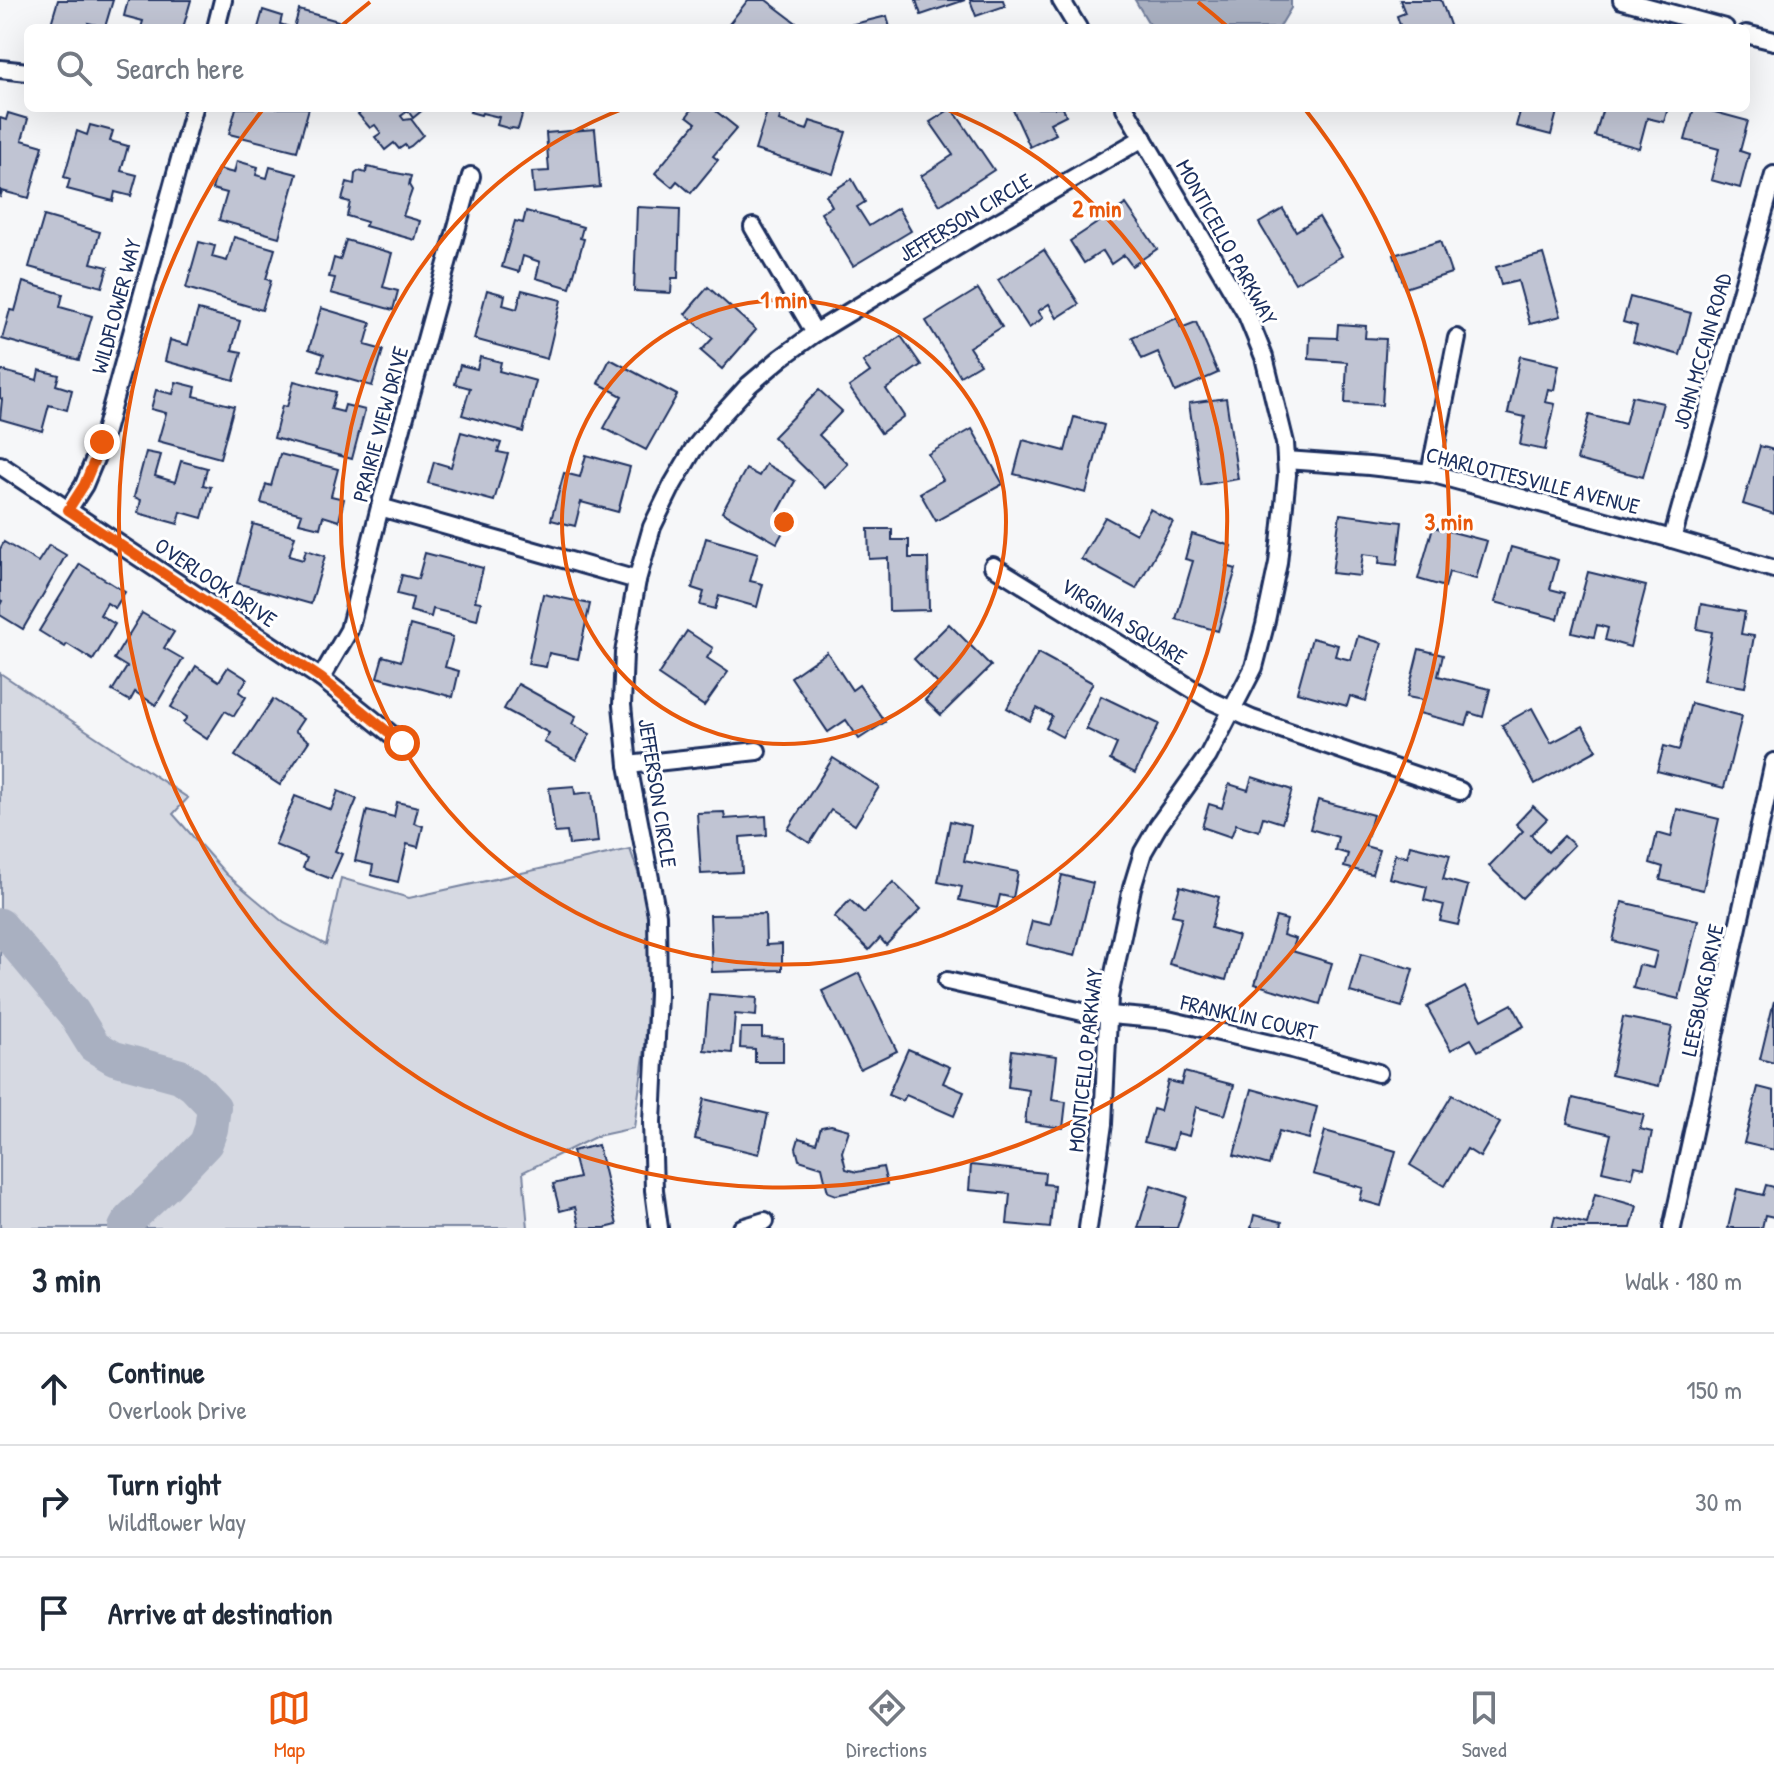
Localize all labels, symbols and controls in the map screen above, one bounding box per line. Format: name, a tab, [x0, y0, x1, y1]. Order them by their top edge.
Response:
search box	[24, 24, 1750, 112]
icon: search	[52, 46, 96, 90]
text: Search here	[116, 48, 244, 88]
street label: MONTICELLO PARKWAY	[1169, 154, 1285, 330]
street label: JEFFERSON CIRCLE	[893, 165, 1037, 269]
text: 2 min	[1072, 192, 1122, 224]
street label: WILDFLOWER WAY	[84, 235, 148, 377]
street label: JOHN MCCAIN ROAD	[1665, 269, 1739, 432]
text: 1 min	[761, 283, 808, 315]
street label: PRAIRIE VIEW DRIVE	[345, 343, 415, 505]
route end	[84, 424, 120, 460]
street label: CHARLOTTESVILLE AVENUE	[1423, 439, 1643, 521]
text: 3 min	[1425, 505, 1474, 537]
centre of rings	[770, 508, 798, 536]
street label: OVERLOOK DRIVE	[149, 530, 283, 634]
street label: VIRGINIA SQUARE	[1055, 570, 1193, 672]
street label: JEFFERSON CIRCLE	[631, 716, 685, 870]
route start	[384, 725, 420, 761]
street label: LEESBURG DRIVE	[1673, 921, 1731, 1059]
street label: MONTICELLO PARKWAY	[1060, 966, 1110, 1153]
street label: FRANKLIN COURT	[1177, 987, 1321, 1047]
text: 3 min	[32, 1257, 101, 1303]
text: Walk · 180 m	[1625, 1263, 1742, 1298]
text: Continue	[108, 1352, 205, 1392]
icon: ahead	[32, 1367, 76, 1411]
text: 150 m	[1686, 1372, 1742, 1407]
text: Overlook Drive	[108, 1392, 247, 1427]
text: Turn right	[108, 1464, 221, 1504]
icon: right	[32, 1479, 76, 1523]
text: 30 m	[1695, 1484, 1742, 1519]
text: Wildflower Way	[108, 1504, 246, 1539]
icon: arrive	[32, 1591, 76, 1635]
text: Arrive at destination	[108, 1593, 333, 1633]
tab: Map	[267, 1686, 311, 1764]
tab: Directions	[846, 1686, 927, 1764]
tab: Saved	[1462, 1686, 1507, 1764]

